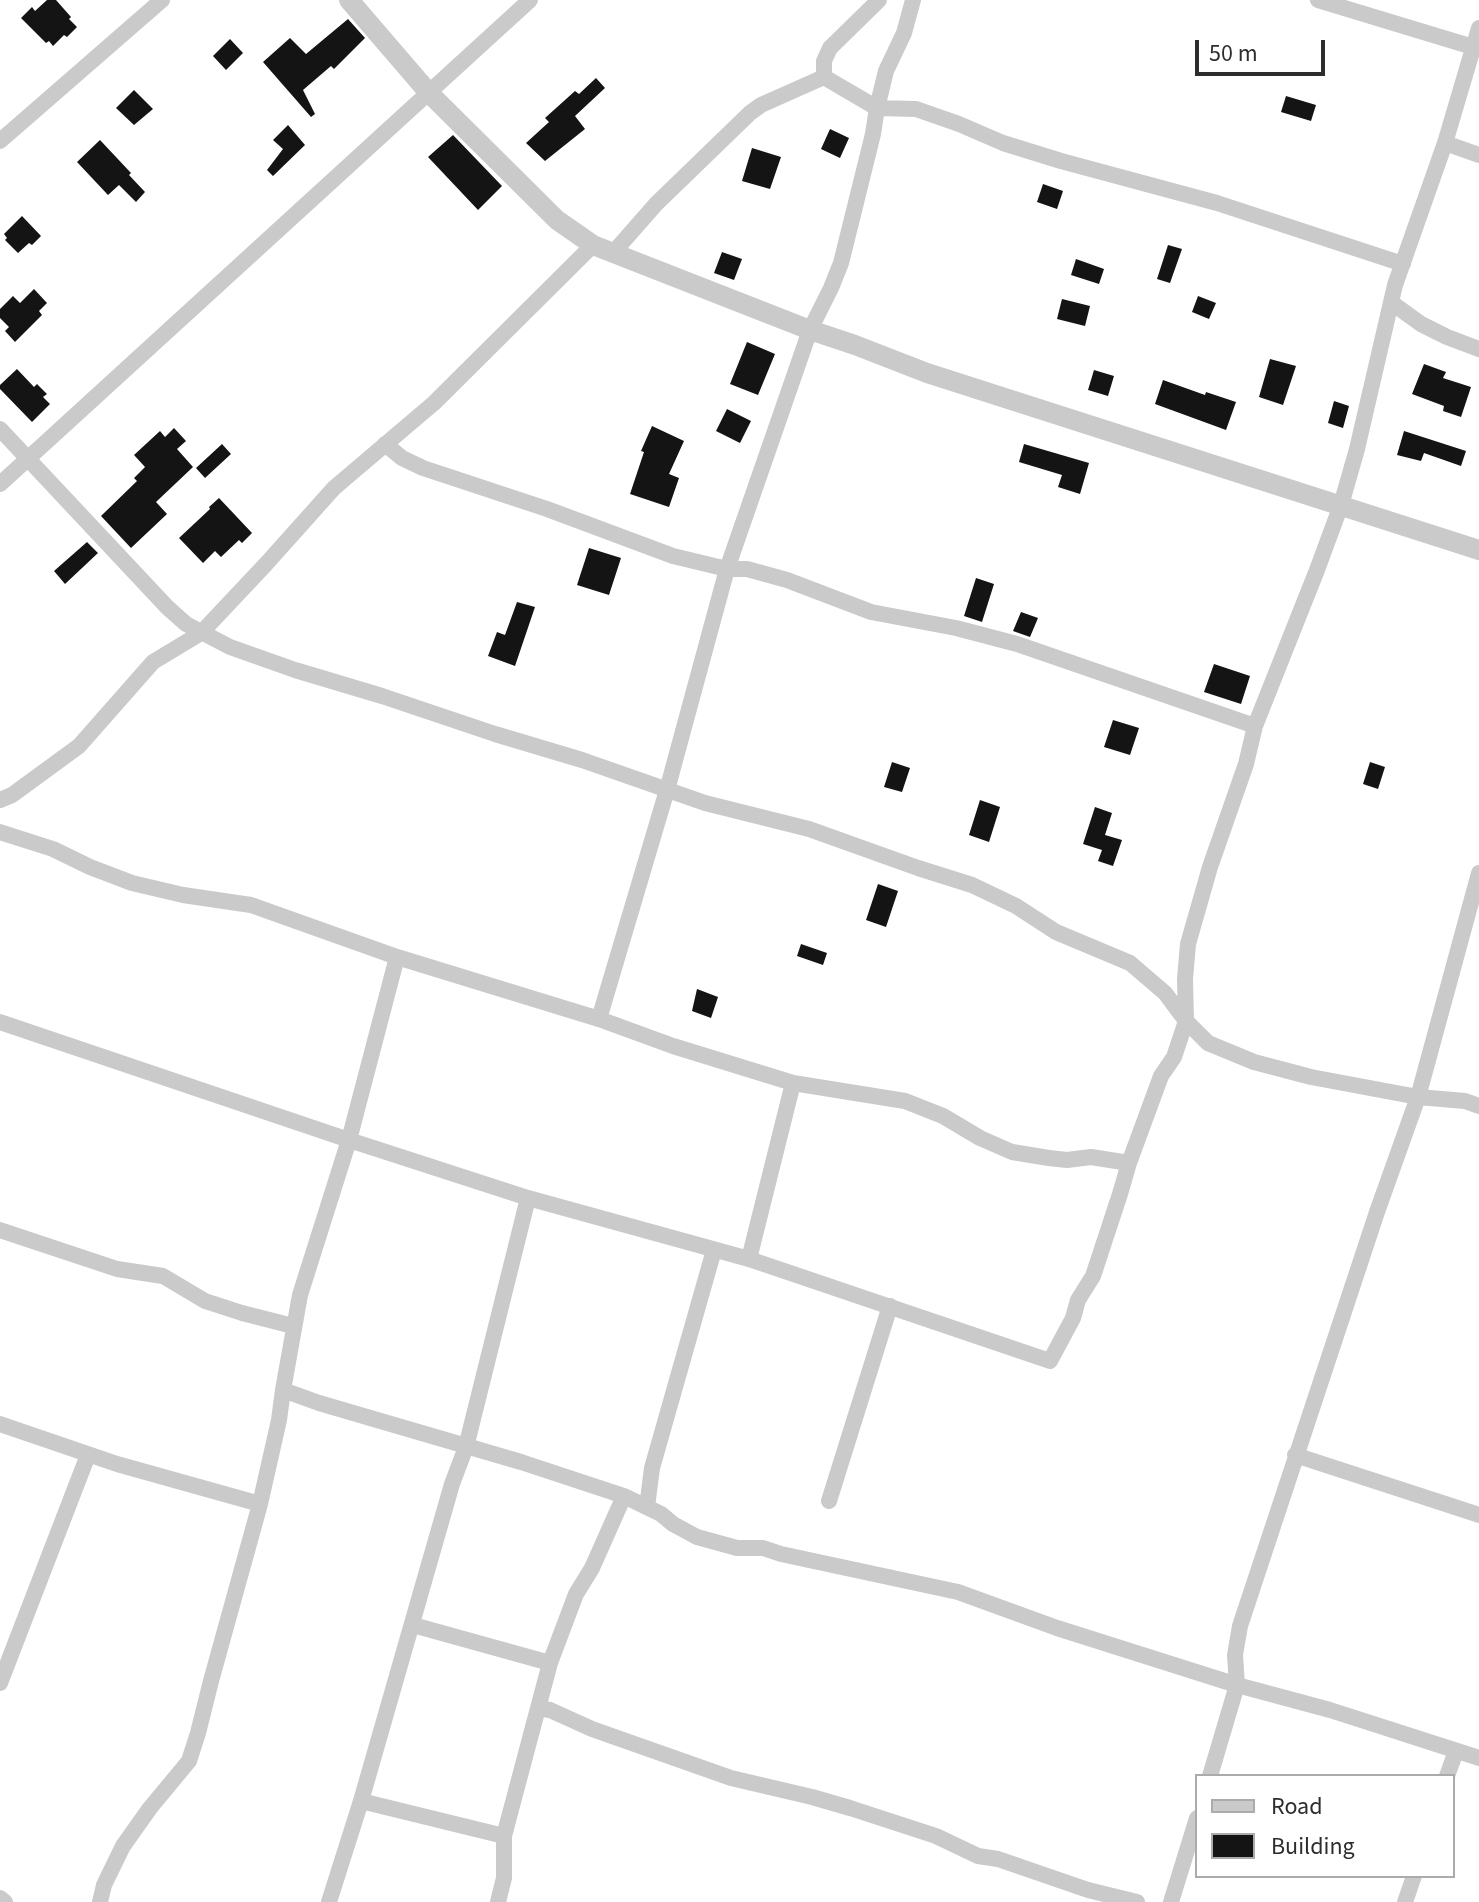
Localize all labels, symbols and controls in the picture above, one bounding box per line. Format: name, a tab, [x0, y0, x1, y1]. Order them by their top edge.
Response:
scale bar	[1199, 24, 1329, 74]
text: 50 m	[1209, 36, 1258, 71]
legend	[1195, 1774, 1455, 1878]
text: Road	[1271, 1789, 1323, 1824]
text: Building	[1271, 1829, 1355, 1864]

